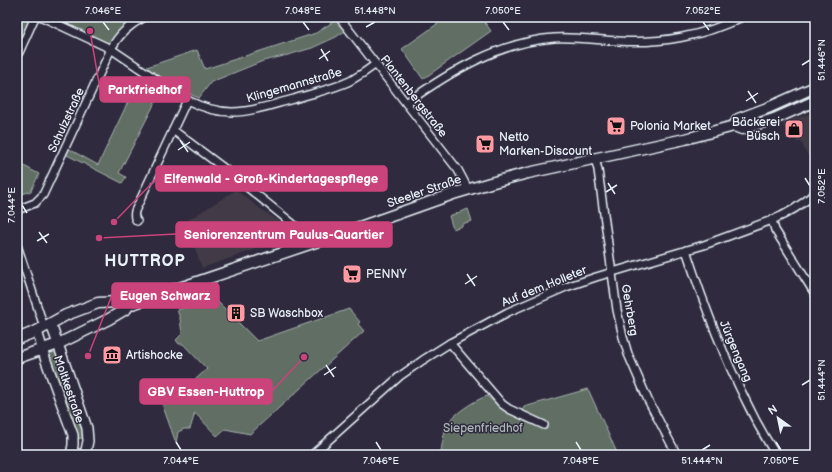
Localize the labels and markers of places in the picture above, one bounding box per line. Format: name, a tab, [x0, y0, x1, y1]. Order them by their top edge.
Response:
callout: Parkfriedhof	[100, 77, 190, 102]
supermarket icon: Polonia Market	[605, 115, 627, 137]
place label: Bäckerei Büsch	[732, 115, 780, 144]
shop icon: Bäckerei Büsch	[783, 118, 805, 140]
place label: Polonia Market	[630, 119, 711, 134]
place label: Netto Marken-Discount	[499, 130, 592, 159]
supermarket icon: Netto Marken-Discount	[474, 133, 496, 155]
callout: Elfenwald - Groß-Kindertagespflege	[156, 166, 387, 191]
callout: Seniorenzentrum Paulus-Quartier	[176, 222, 392, 247]
supermarket icon: PENNY	[341, 263, 363, 285]
place label: PENNY	[366, 267, 408, 282]
callout: Eugen Schwarz	[112, 283, 219, 308]
building icon: SB Waschbox	[225, 302, 247, 324]
place label: SB Waschbox	[250, 306, 324, 321]
museum icon: Artishocke	[101, 344, 123, 366]
place label: Artishocke	[126, 348, 183, 363]
callout: GBV Essen-Huttrop	[140, 379, 272, 404]

